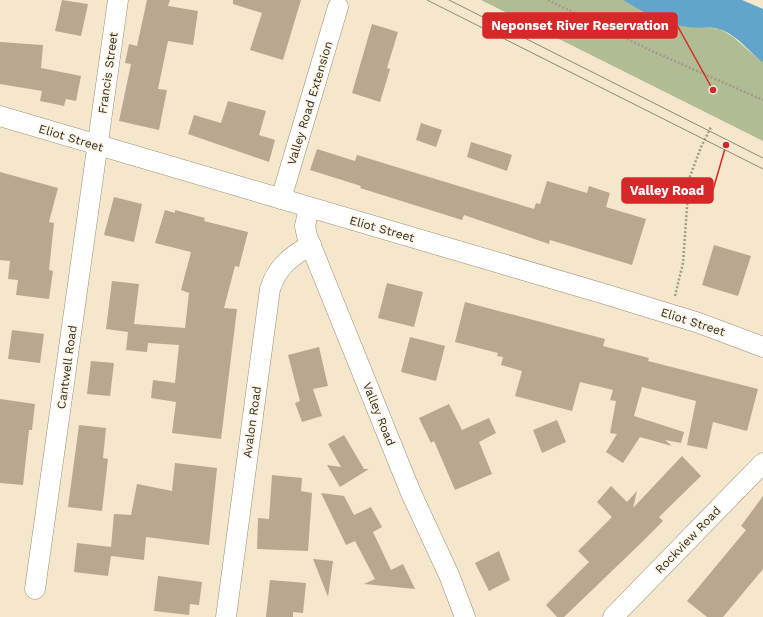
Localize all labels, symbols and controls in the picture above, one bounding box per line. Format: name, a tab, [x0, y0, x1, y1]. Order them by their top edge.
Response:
callout: Neponset River Reservation	[483, 13, 677, 38]
text: Neponset River Reservation	[491, 18, 669, 33]
street label: Francis Street	[95, 31, 121, 115]
street label: Valley Road Extension	[284, 39, 336, 167]
street label: Eliot Street	[37, 122, 105, 154]
callout: Valley Road	[622, 178, 713, 203]
text: Valley Road	[630, 183, 704, 198]
street label: Eliot Street	[348, 213, 416, 245]
street label: Eliot Street	[659, 305, 727, 339]
street label: Cantwell Road	[54, 324, 80, 410]
street label: Valley Road	[360, 380, 398, 448]
street label: Avalon Road	[240, 385, 264, 459]
street label: Rockview Road	[652, 504, 724, 576]

